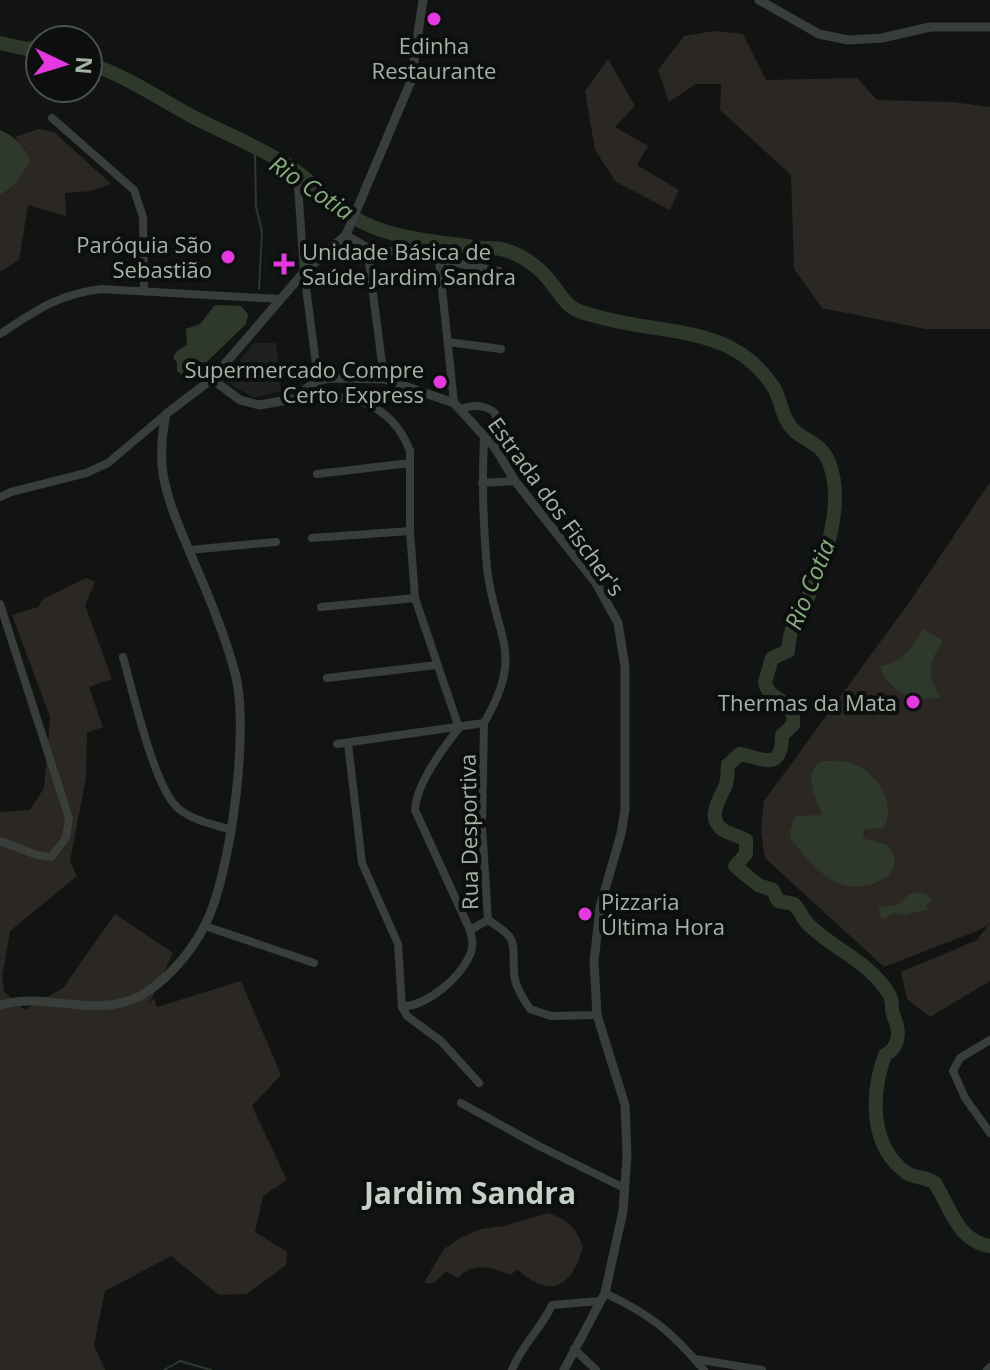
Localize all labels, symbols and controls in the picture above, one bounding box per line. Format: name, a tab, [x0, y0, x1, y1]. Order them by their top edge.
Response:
marker: Edinha Restaurante	[425, 10, 443, 28]
north arrow	[24, 24, 104, 104]
place label: Edinha Restaurante	[372, 30, 496, 85]
text: N	[69, 55, 101, 75]
water label: Rio Cotia	[264, 147, 361, 227]
place label: Paróquia São Sebastião	[76, 229, 212, 284]
place label: Unidade Básica de Saúde Jardim Sandra	[302, 236, 516, 291]
marker: Paróquia São Sebastião	[219, 248, 237, 266]
marker: Unidade Básica de Saúde Jardim Sandra	[273, 253, 295, 275]
place label: Supermercado Compre Certo Express	[184, 354, 424, 409]
marker: Supermercado Compre Certo Express	[431, 373, 449, 391]
street label: Estrada dos Fischer's	[482, 411, 632, 601]
water label: Rio Cotia	[776, 534, 842, 634]
place label: Thermas da Mata	[718, 687, 897, 717]
marker: Thermas da Mata	[904, 693, 922, 711]
street label: Rua Desportiva	[452, 754, 484, 910]
place label: Pizzaria Última Hora	[601, 886, 725, 941]
marker: Pizzaria Última Hora	[576, 905, 594, 923]
district label: Jardim Sandra	[361, 1172, 576, 1213]

